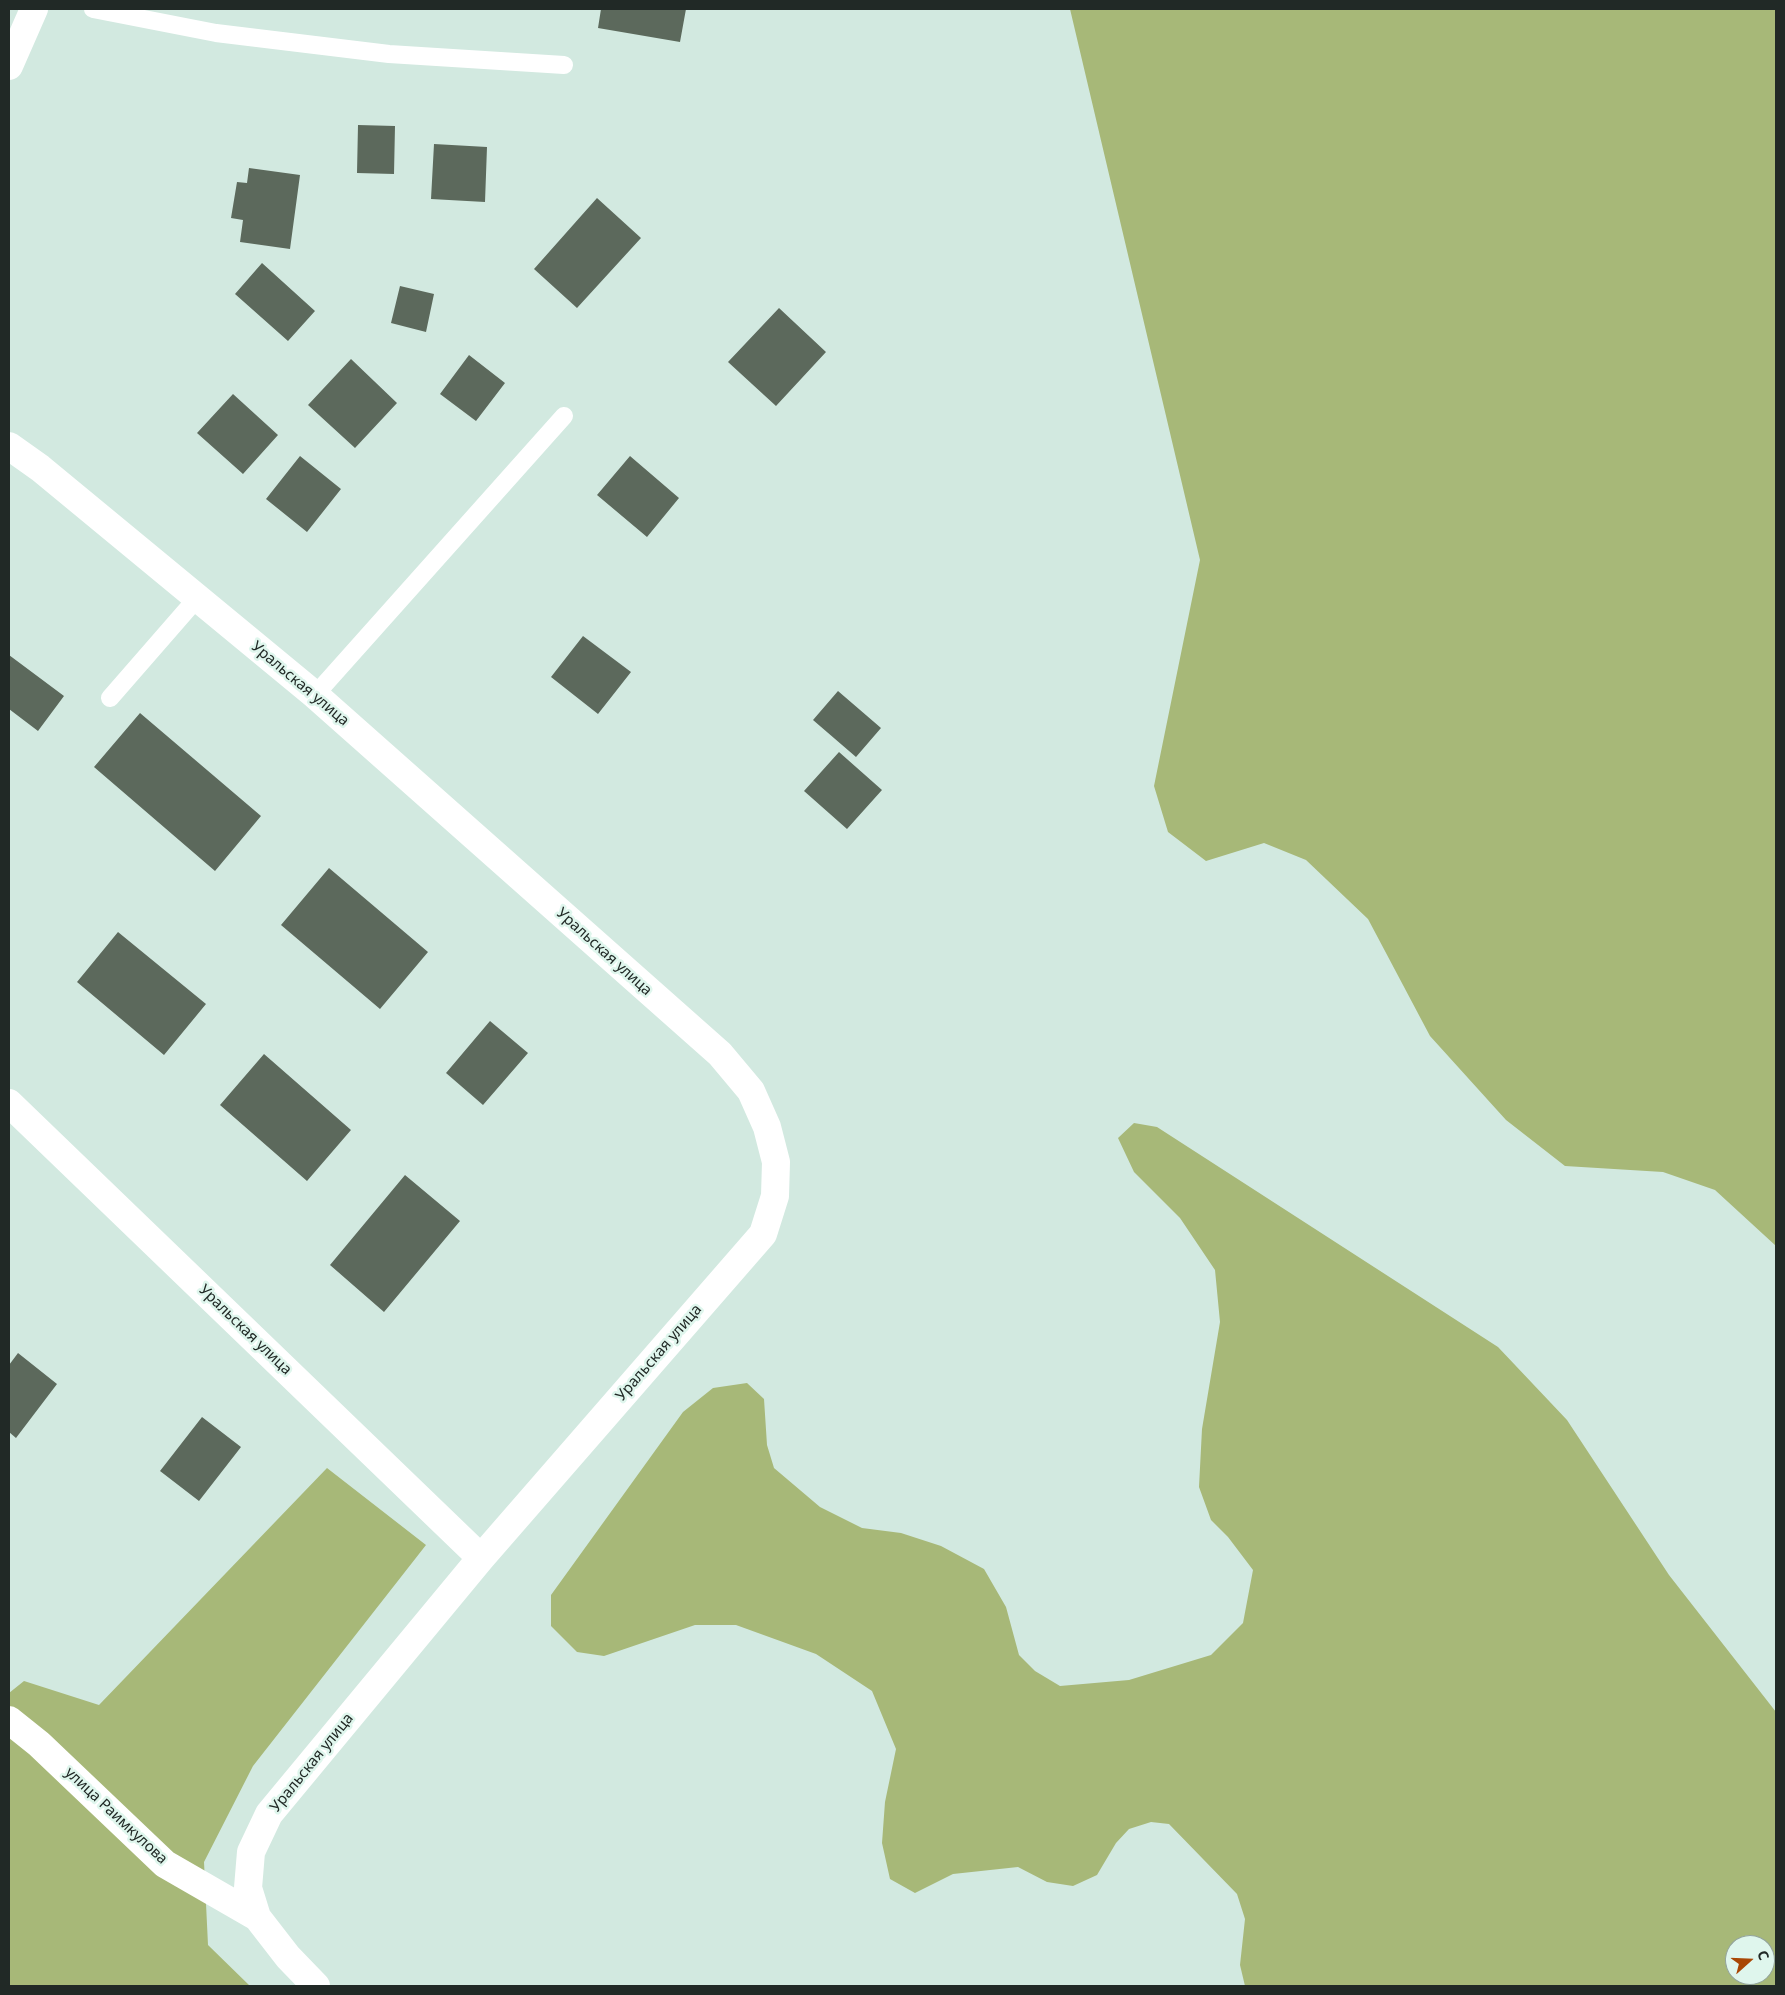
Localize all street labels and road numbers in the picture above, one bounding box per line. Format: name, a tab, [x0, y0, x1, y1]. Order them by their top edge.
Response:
street label: Уральская улица	[247, 638, 353, 730]
street label: Уральская улица	[553, 904, 655, 1000]
street label: Уральская улица	[195, 1281, 295, 1379]
street label: Уральская улица	[612, 1301, 706, 1405]
street label: Уральская улица	[267, 1710, 357, 1816]
street label: улица Раимкулова	[61, 1764, 171, 1868]

